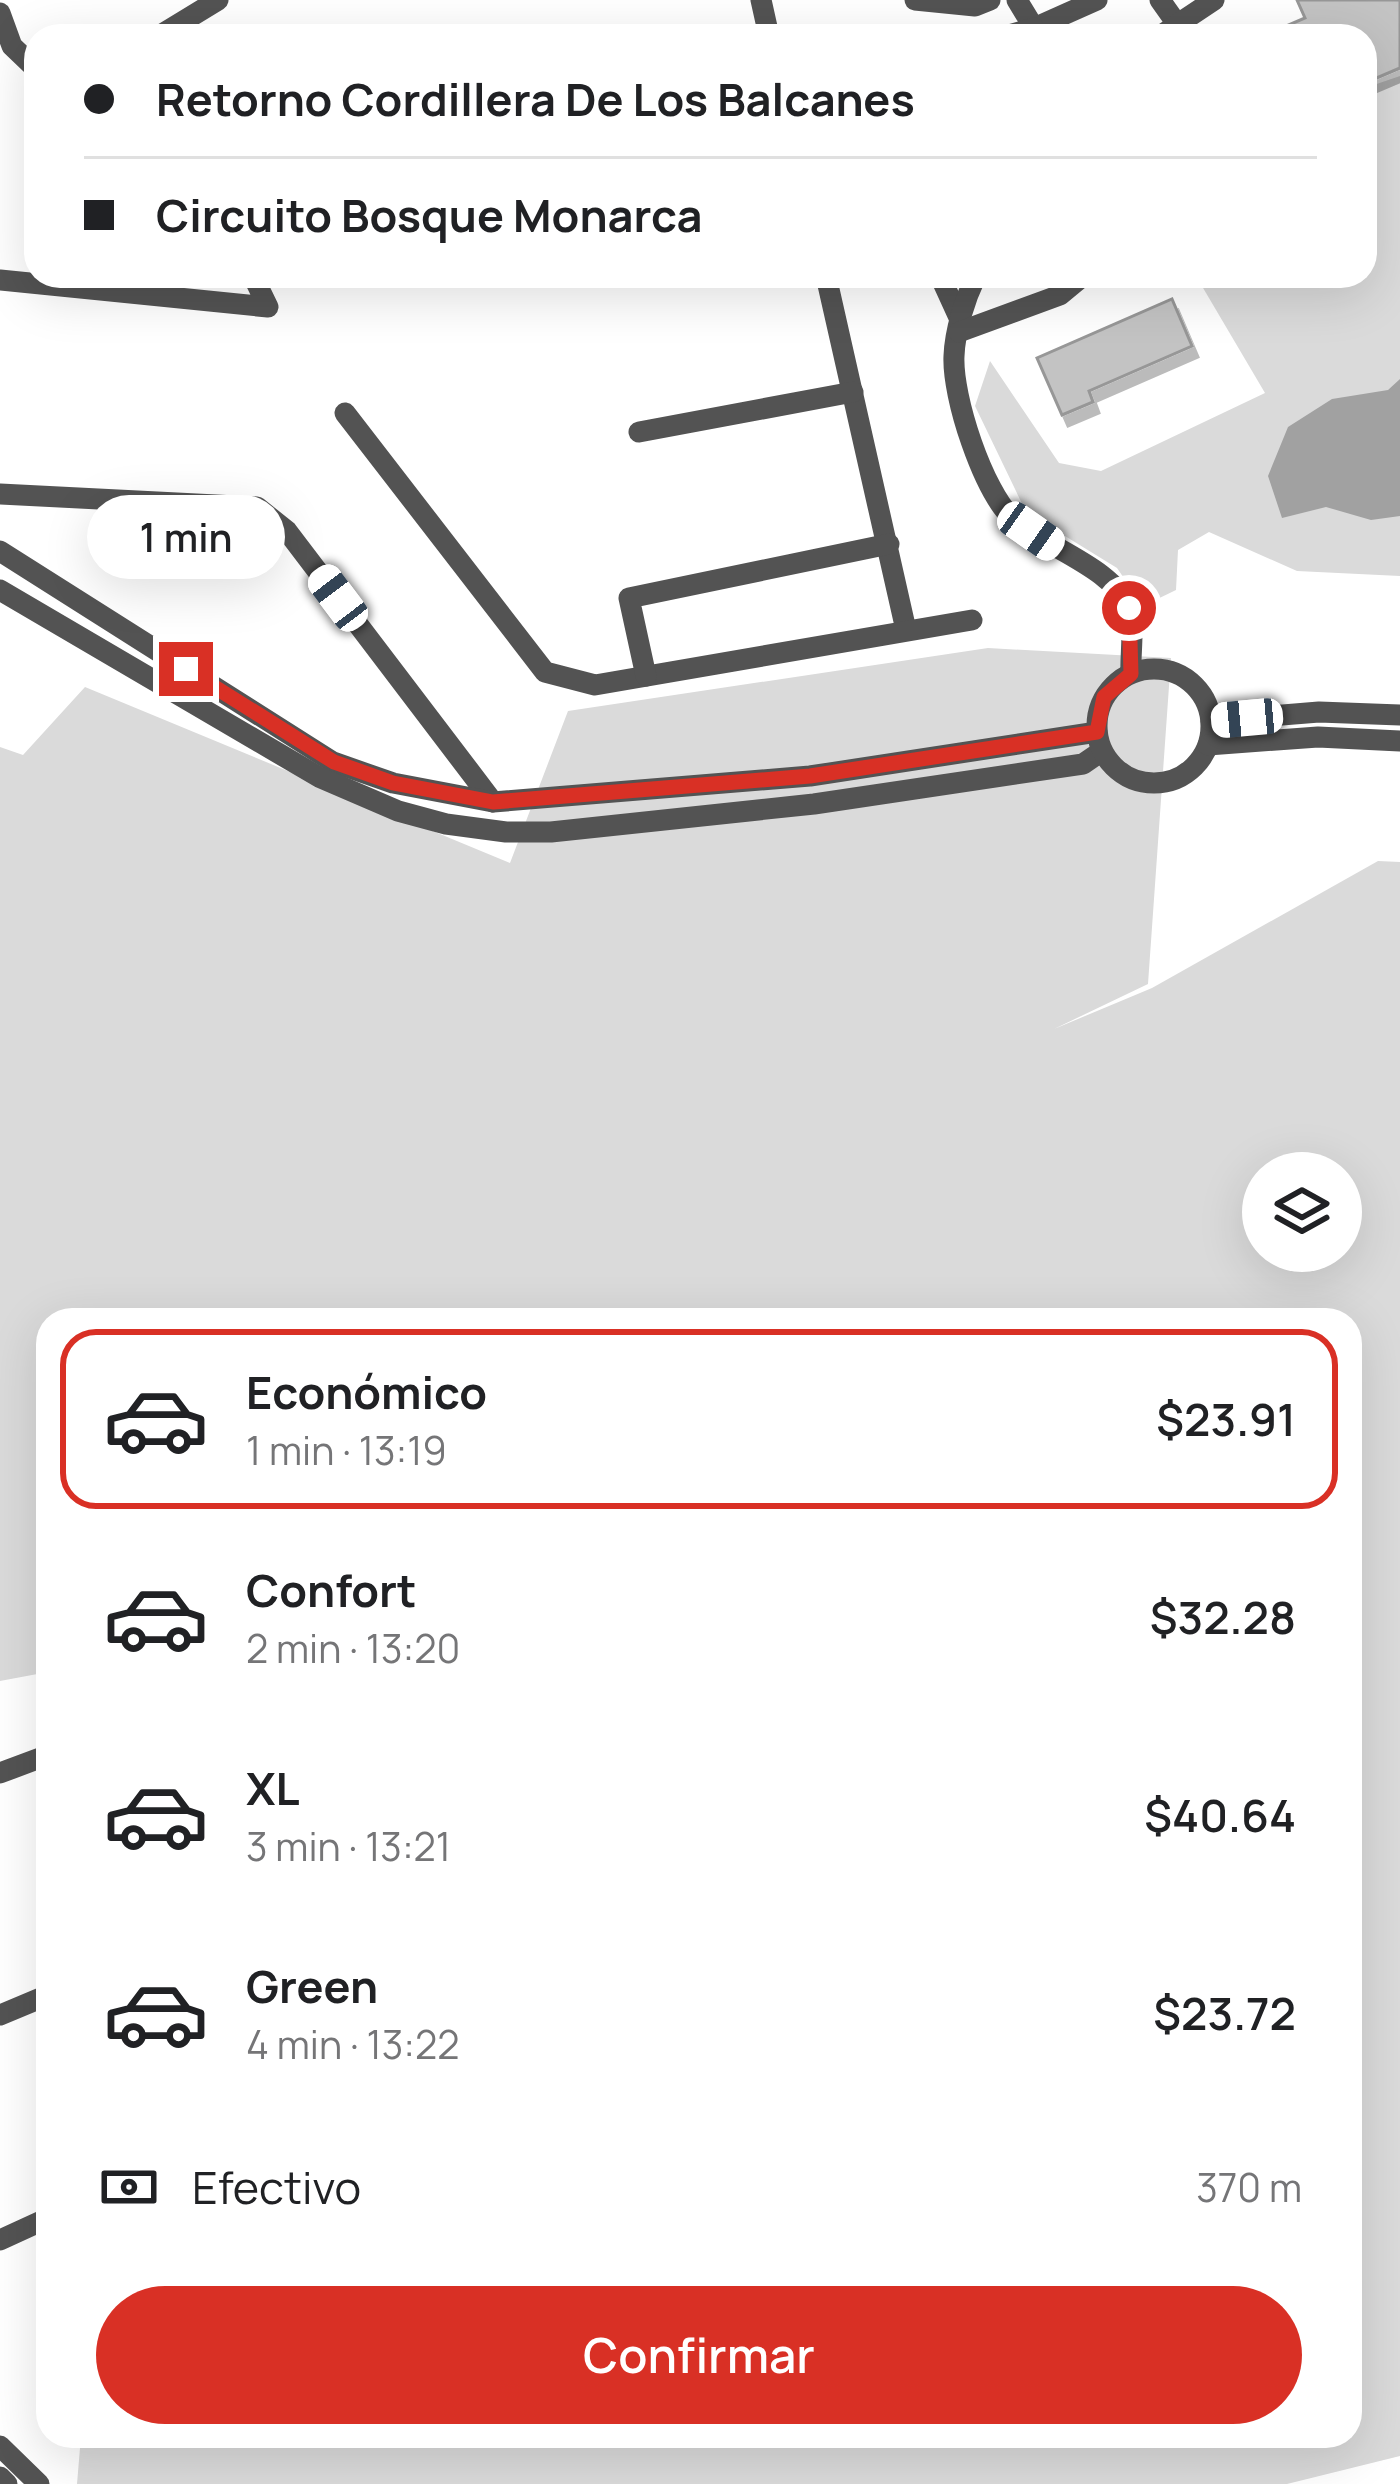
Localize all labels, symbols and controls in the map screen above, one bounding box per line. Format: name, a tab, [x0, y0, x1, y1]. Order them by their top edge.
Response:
text: Retorno Cordillera De Los Balcanes	[156, 68, 915, 130]
text: Circuito Bosque Monarca	[156, 184, 702, 246]
callout: 1 min	[87, 495, 285, 579]
car	[991, 496, 1071, 566]
text: 1 min	[140, 510, 232, 564]
car	[302, 558, 374, 638]
route start	[1102, 581, 1156, 635]
route end	[159, 642, 213, 696]
car	[1210, 697, 1284, 739]
map controls	[1242, 1152, 1362, 1272]
button: layers	[1242, 1152, 1362, 1272]
text: Económico	[246, 1361, 487, 1423]
icon: car	[102, 1365, 210, 1473]
text: $23.91	[1156, 1388, 1296, 1450]
text: 1 min · 13:19	[246, 1423, 447, 1477]
text: Confort	[246, 1559, 417, 1621]
icon: car	[102, 1563, 210, 1671]
text: $32.28	[1150, 1586, 1296, 1648]
text: 2 min · 13:20	[246, 1621, 460, 1675]
text: XL	[246, 1757, 300, 1819]
icon: car	[102, 1761, 210, 1869]
text: $40.64	[1144, 1784, 1296, 1846]
text: 3 min · 13:21	[246, 1819, 451, 1873]
text: Green	[246, 1955, 378, 2017]
icon: car	[102, 1959, 210, 2067]
text: $23.72	[1153, 1982, 1296, 2044]
text: 4 min · 13:22	[246, 2017, 459, 2071]
icon: cash	[96, 2154, 162, 2220]
text: Efectivo	[192, 2156, 361, 2218]
text: 370 m	[1196, 2160, 1302, 2214]
button: Confirmar	[96, 2286, 1302, 2424]

